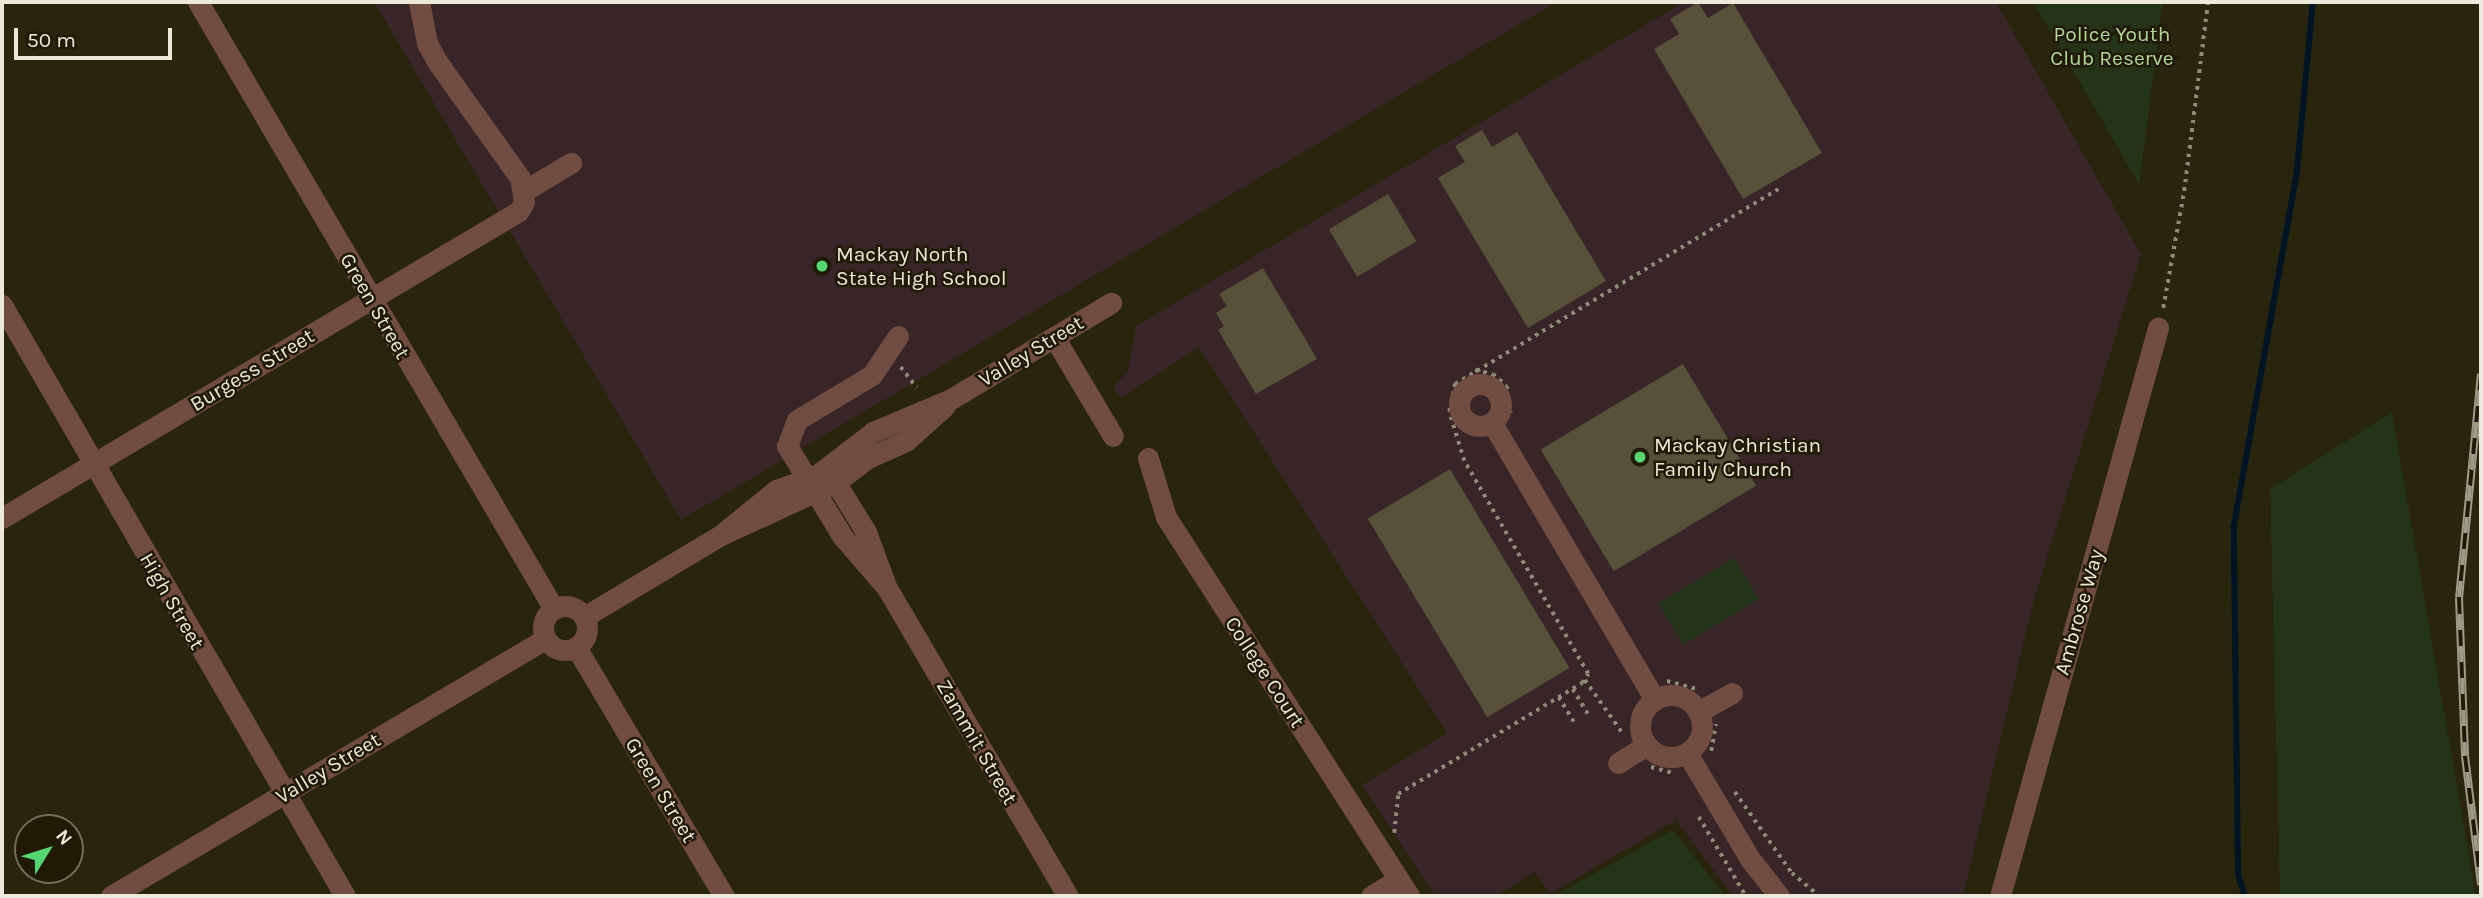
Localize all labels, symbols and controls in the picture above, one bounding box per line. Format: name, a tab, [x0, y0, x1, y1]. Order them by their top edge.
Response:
scale bar	[18, 14, 175, 58]
park label: Police Youth Club Reserve	[2050, 21, 2174, 71]
text: 50 m	[27, 28, 76, 52]
place label: Mackay North State High School	[836, 241, 1007, 291]
street label: Green Street	[335, 249, 415, 363]
marker: Mackay North State High School	[814, 258, 830, 274]
street label: Valley Street	[974, 310, 1088, 392]
street label: Burgess Street	[185, 323, 319, 417]
place label: Mackay Christian Family Church	[1654, 432, 1821, 482]
marker: Mackay Christian Family Church	[1632, 449, 1648, 465]
street label: Ambrose Way	[2049, 546, 2109, 678]
street label: High Street	[134, 548, 210, 654]
street label: College Court	[1220, 612, 1310, 732]
street label: Zammit Street	[931, 675, 1023, 809]
street label: Valley Street	[271, 727, 385, 809]
street label: Green Street	[620, 733, 702, 847]
north arrow	[14, 814, 84, 884]
text: N	[51, 825, 77, 849]

